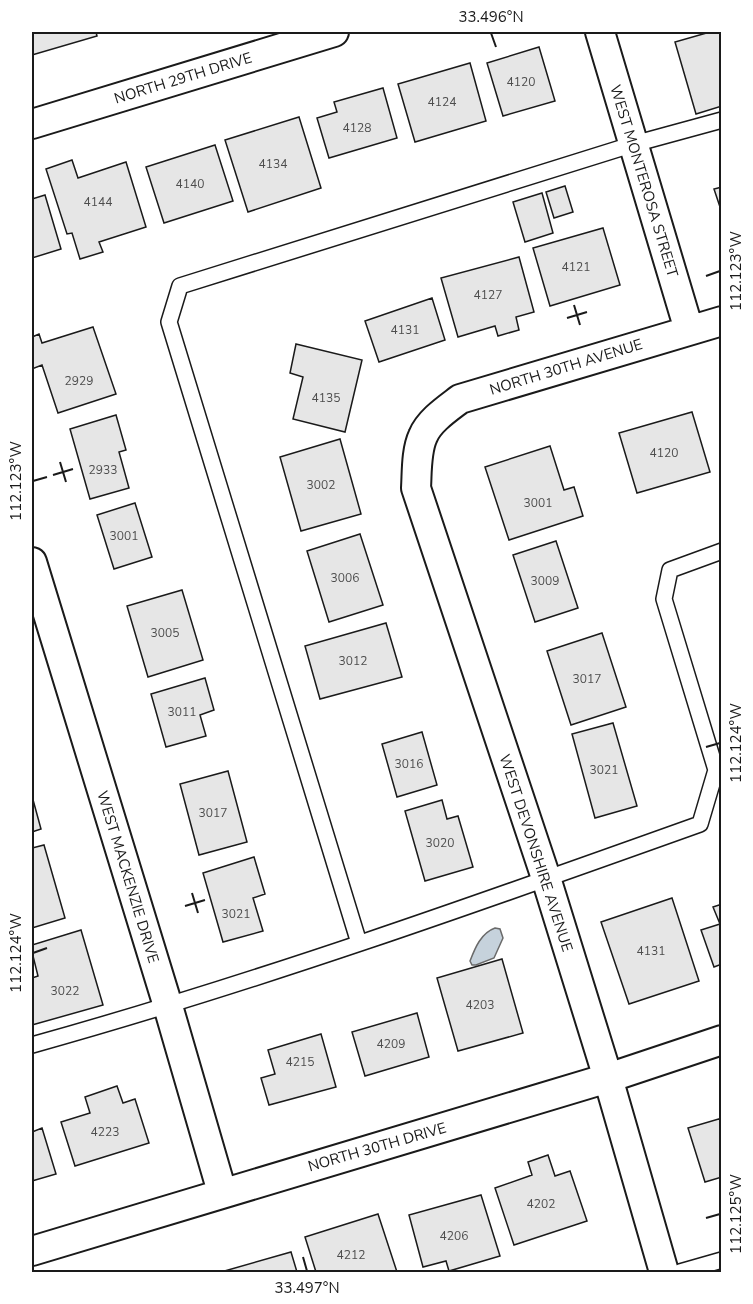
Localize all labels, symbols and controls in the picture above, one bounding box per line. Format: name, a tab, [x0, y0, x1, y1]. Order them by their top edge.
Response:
text: 33.496°N	[458, 7, 524, 27]
street label: NORTH 29TH DRIVE	[112, 48, 254, 108]
house number: 4120	[507, 74, 535, 90]
street label: WEST MONTEROSA STREET	[605, 82, 683, 280]
house number: 4124	[428, 94, 456, 110]
house number: 4128	[343, 120, 371, 136]
house number: 4134	[259, 156, 287, 172]
house number: 4140	[176, 176, 204, 192]
house number: 4144	[84, 194, 112, 210]
text: 112.123°W	[726, 231, 746, 311]
house number: 4121	[562, 259, 590, 275]
house number: 4127	[474, 287, 502, 303]
house number: 4131	[391, 322, 419, 338]
street label: NORTH 30TH AVENUE	[487, 334, 645, 400]
house number: 2929	[65, 373, 93, 389]
house number: 4135	[312, 390, 340, 406]
text: 112.123°W	[6, 441, 26, 521]
house number: 4120	[650, 445, 678, 461]
house number: 2933	[89, 462, 117, 478]
house number: 3002	[307, 477, 335, 493]
house number: 3001	[524, 495, 552, 511]
house number: 3001	[110, 528, 138, 544]
house number: 3006	[331, 570, 359, 586]
house number: 3009	[531, 573, 559, 589]
house number: 3005	[151, 625, 179, 641]
house number: 3012	[339, 653, 367, 669]
house number: 3017	[573, 671, 601, 687]
text: 112.124°W	[726, 703, 746, 783]
house number: 3011	[168, 704, 196, 720]
street label: WEST DEVONSHIRE AVENUE	[495, 752, 577, 954]
house number: 3016	[395, 756, 423, 772]
house number: 3021	[590, 762, 618, 778]
street label: WEST MACKENZIE DRIVE	[92, 788, 164, 966]
house number: 3017	[199, 805, 227, 821]
house number: 3020	[426, 835, 454, 851]
house number: 3021	[222, 906, 250, 922]
text: 112.124°W	[6, 913, 26, 993]
house number: 4131	[637, 943, 665, 959]
house number: 3022	[51, 983, 79, 999]
house number: 4203	[466, 997, 494, 1013]
house number: 4209	[377, 1036, 405, 1052]
house number: 4215	[286, 1054, 314, 1070]
street label: NORTH 30TH DRIVE	[305, 1118, 449, 1176]
house number: 4223	[91, 1124, 119, 1140]
text: 112.125°W	[726, 1174, 746, 1254]
house number: 4202	[527, 1196, 555, 1212]
house number: 4206	[440, 1228, 468, 1244]
house number: 4212	[337, 1247, 365, 1263]
text: 33.497°N	[274, 1278, 340, 1298]

